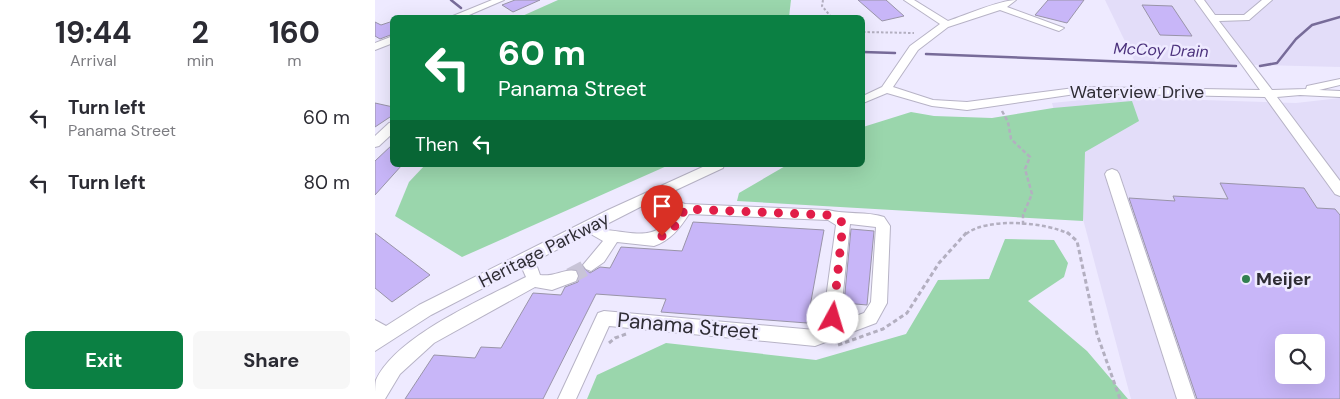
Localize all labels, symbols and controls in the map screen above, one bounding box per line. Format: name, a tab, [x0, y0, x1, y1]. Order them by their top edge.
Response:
text: 19:44	[55, 13, 132, 52]
text: 2	[192, 13, 209, 52]
text: 160	[269, 13, 320, 52]
text: 60 m	[498, 30, 586, 76]
icon: left	[415, 35, 480, 100]
water label: McCoy Drain	[1113, 38, 1209, 62]
text: Arrival	[70, 50, 117, 71]
text: min	[187, 50, 214, 71]
text: m	[287, 50, 302, 71]
text: Panama Street	[498, 74, 647, 103]
street label: Waterview Drive	[1070, 80, 1204, 104]
text: Turn left	[68, 95, 146, 120]
icon: left	[25, 104, 53, 132]
text: 60 m	[303, 105, 350, 130]
text: Panama Street	[68, 120, 176, 141]
icon: left	[468, 130, 496, 158]
text: Then	[415, 132, 458, 157]
icon: left	[25, 169, 53, 197]
text: Turn left	[68, 170, 146, 195]
text: 80 m	[303, 170, 350, 195]
pin	[641, 185, 683, 236]
icon: arrive	[648, 192, 676, 220]
street label: Heritage Parkway	[475, 207, 613, 293]
place label: Meijer	[1256, 267, 1311, 291]
marker: Meijer	[1240, 273, 1252, 285]
position arrow	[806, 291, 858, 343]
street label: Panama Street	[616, 306, 760, 346]
button: Exit	[25, 331, 183, 389]
button: Share	[193, 331, 350, 389]
map controls	[1275, 334, 1325, 384]
button: search	[1275, 334, 1325, 384]

